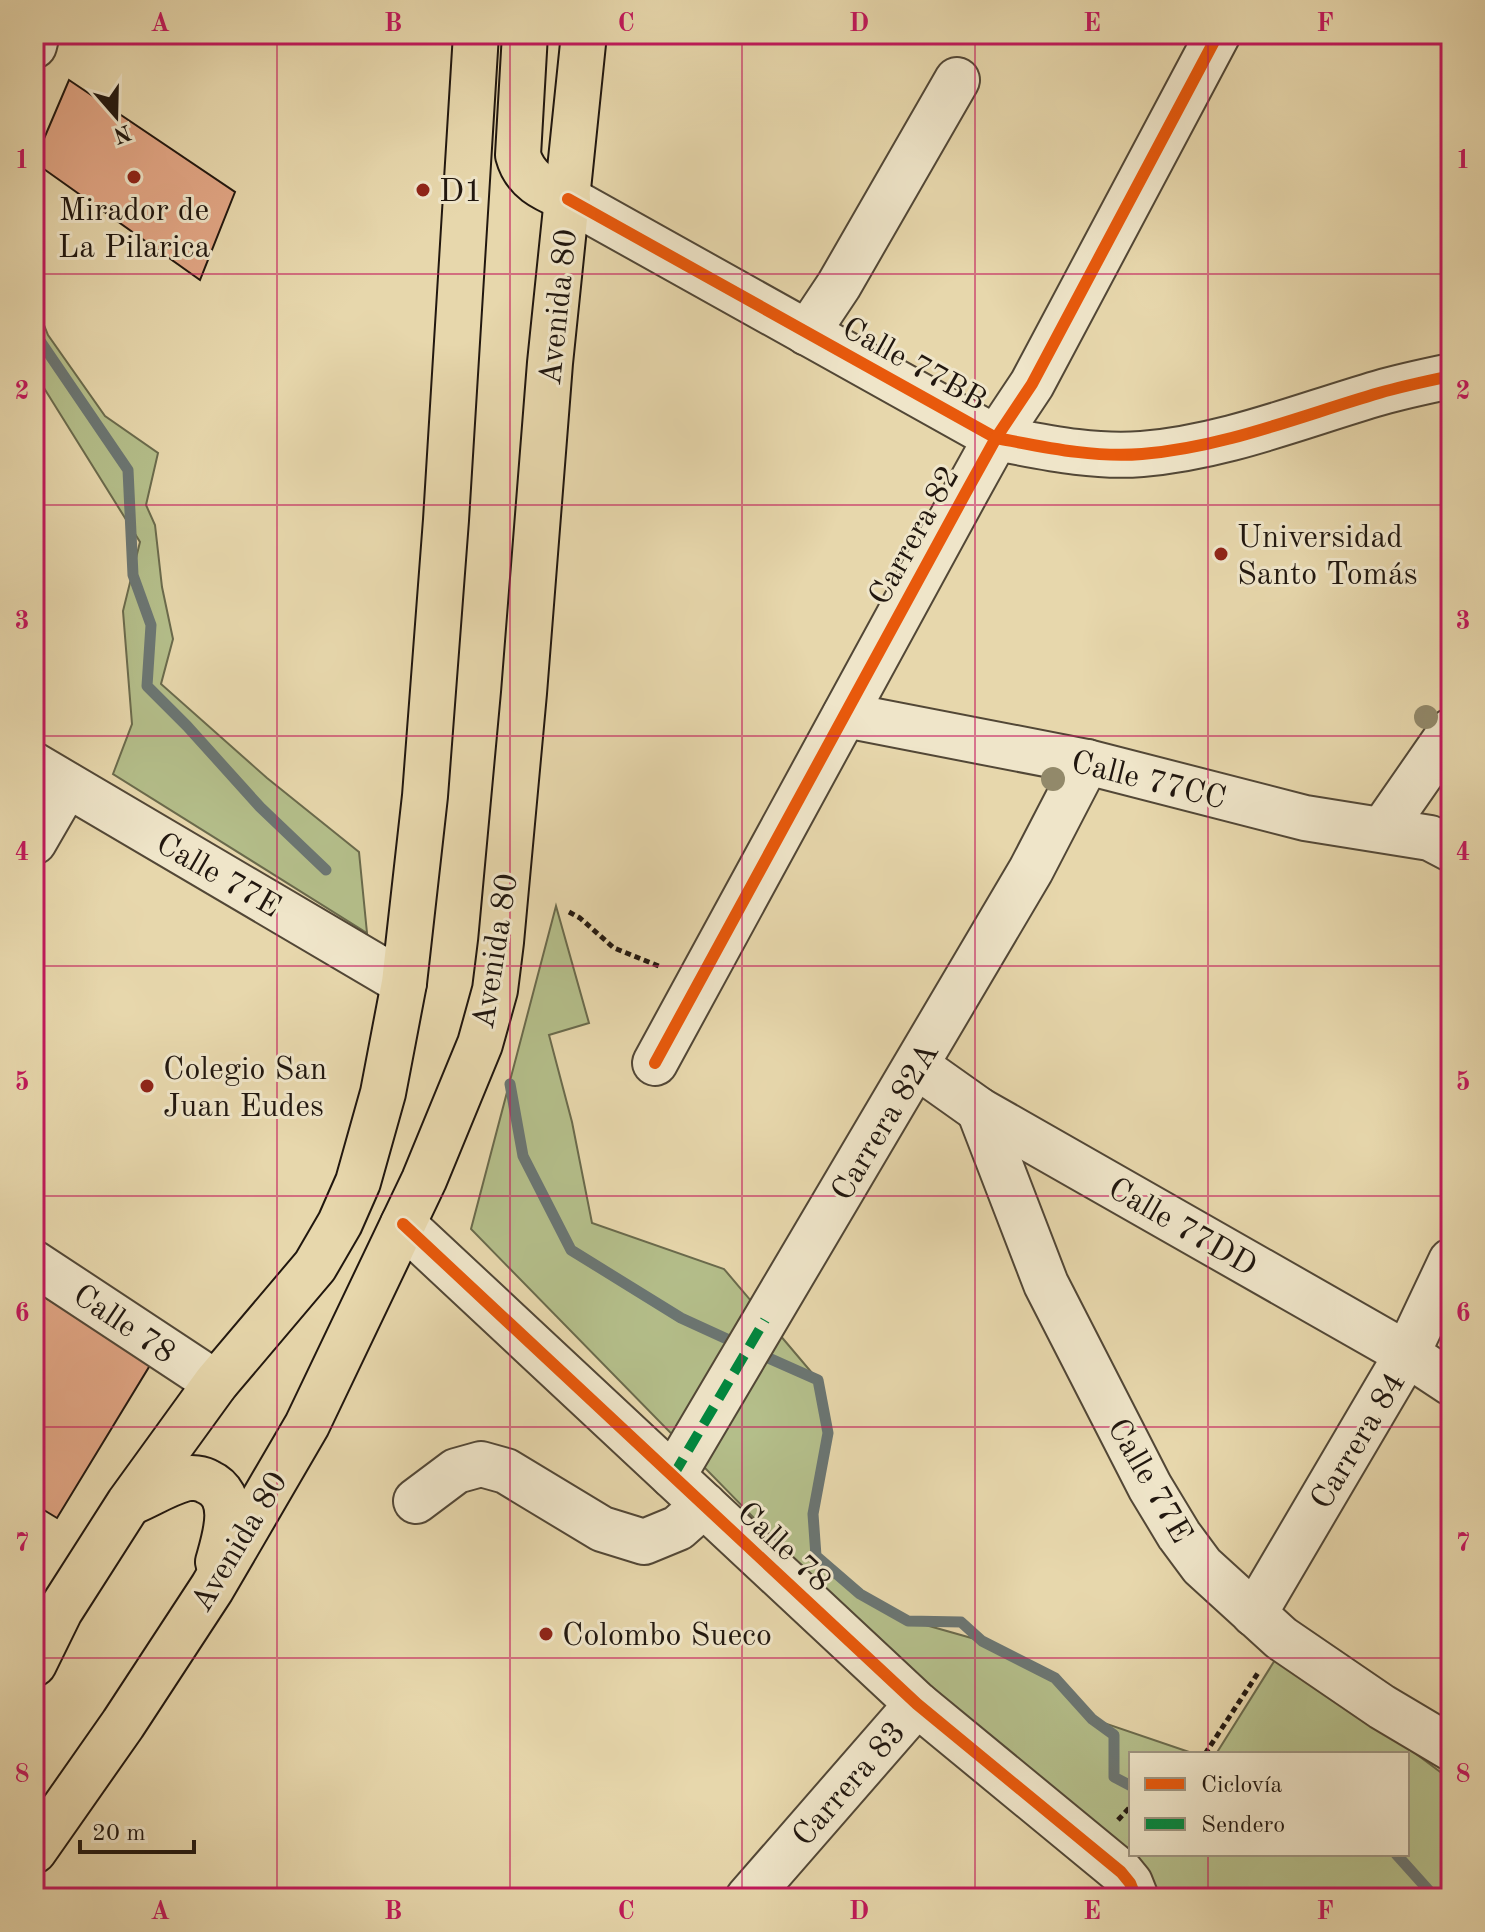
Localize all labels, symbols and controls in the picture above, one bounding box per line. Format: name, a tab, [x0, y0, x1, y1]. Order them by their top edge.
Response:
text: A	[150, 11, 170, 37]
text: B	[384, 11, 402, 37]
text: C	[617, 11, 635, 37]
text: D	[849, 11, 869, 37]
text: E	[1083, 11, 1101, 37]
text: F	[1316, 11, 1334, 37]
north arrow	[76, 76, 156, 156]
text: N	[110, 120, 134, 146]
text: 1	[14, 148, 30, 174]
text: 1	[1455, 148, 1471, 174]
marker: Mirador de La Pilarica	[125, 168, 143, 186]
place label: D1	[439, 177, 483, 209]
marker: D1	[414, 181, 432, 199]
place label: Mirador de La Pilarica	[58, 196, 210, 265]
street label: Avenida 80	[536, 228, 584, 387]
street label: Calle 77BB	[836, 313, 991, 418]
text: 2	[14, 379, 30, 405]
text: 2	[1455, 379, 1471, 405]
street label: Carrera 82	[864, 462, 967, 611]
place label: Universidad Santo Tomás	[1237, 523, 1418, 592]
marker: Universidad Santo Tomás	[1212, 545, 1230, 563]
text: 3	[14, 609, 30, 635]
text: 3	[1455, 609, 1471, 635]
street label: Calle 77CC	[1068, 747, 1229, 817]
street label: Calle 77E	[150, 828, 285, 925]
text: 4	[14, 840, 30, 866]
text: 4	[1455, 840, 1471, 866]
street label: Avenida 80	[469, 871, 525, 1032]
street label: Carrera 82A	[827, 1038, 946, 1207]
place label: Colegio San Juan Eudes	[163, 1055, 327, 1124]
text: 5	[14, 1070, 30, 1096]
text: 5	[1455, 1070, 1471, 1096]
marker: Colegio San Juan Eudes	[138, 1077, 156, 1095]
street label: Calle 77DD	[1102, 1173, 1261, 1284]
street label: Calle 78	[67, 1280, 180, 1371]
text: 6	[14, 1301, 30, 1327]
text: 6	[1455, 1301, 1471, 1327]
street label: Carrera 84	[1306, 1368, 1413, 1515]
street label: Calle 77E	[1100, 1414, 1197, 1549]
street label: Avenida 80	[186, 1467, 295, 1618]
street label: Calle 78	[730, 1497, 836, 1599]
text: 7	[14, 1531, 30, 1557]
text: 7	[1455, 1531, 1471, 1557]
place label: Colombo Sueco	[562, 1621, 772, 1653]
marker: Colombo Sueco	[537, 1625, 555, 1643]
street label: Carrera 83	[788, 1717, 913, 1853]
legend	[1129, 1752, 1409, 1856]
text: 8	[14, 1762, 30, 1788]
text: 8	[1455, 1762, 1471, 1788]
text: Ciclovía	[1201, 1774, 1283, 1798]
scale bar	[80, 1804, 194, 1854]
text: Sendero	[1201, 1814, 1285, 1838]
text: 20 m	[92, 1822, 146, 1846]
text: A	[150, 1899, 170, 1925]
text: B	[384, 1899, 402, 1925]
text: C	[617, 1899, 635, 1925]
text: D	[849, 1899, 869, 1925]
text: E	[1083, 1899, 1101, 1925]
text: F	[1316, 1899, 1334, 1925]

